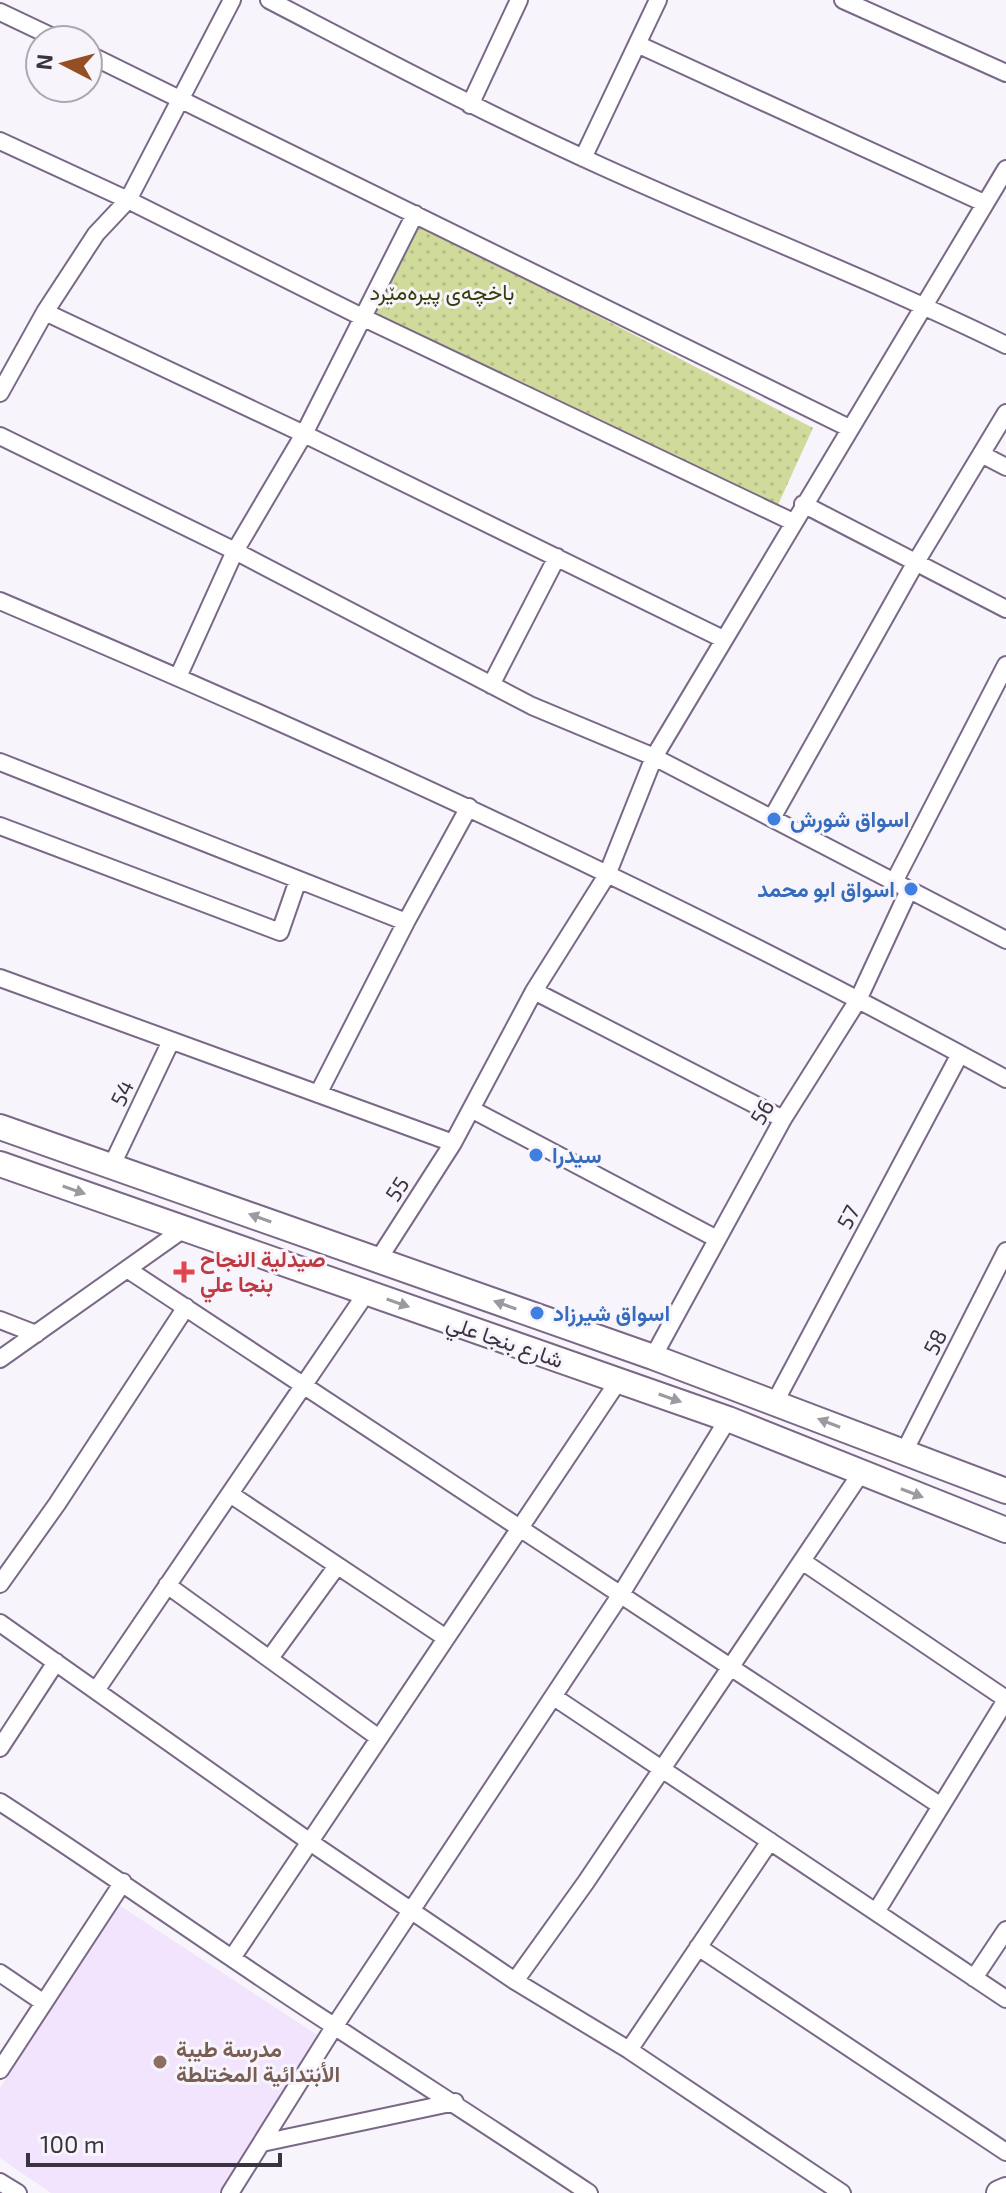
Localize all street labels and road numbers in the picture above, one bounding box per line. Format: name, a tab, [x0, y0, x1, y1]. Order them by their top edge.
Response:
street label: 54	[104, 1075, 138, 1110]
street label: 56	[744, 1094, 778, 1129]
street label: 55	[379, 1171, 413, 1205]
street label: 57	[830, 1200, 864, 1233]
street label: شارع بنجا علي	[441, 1308, 567, 1379]
street label: 58	[917, 1324, 951, 1359]

